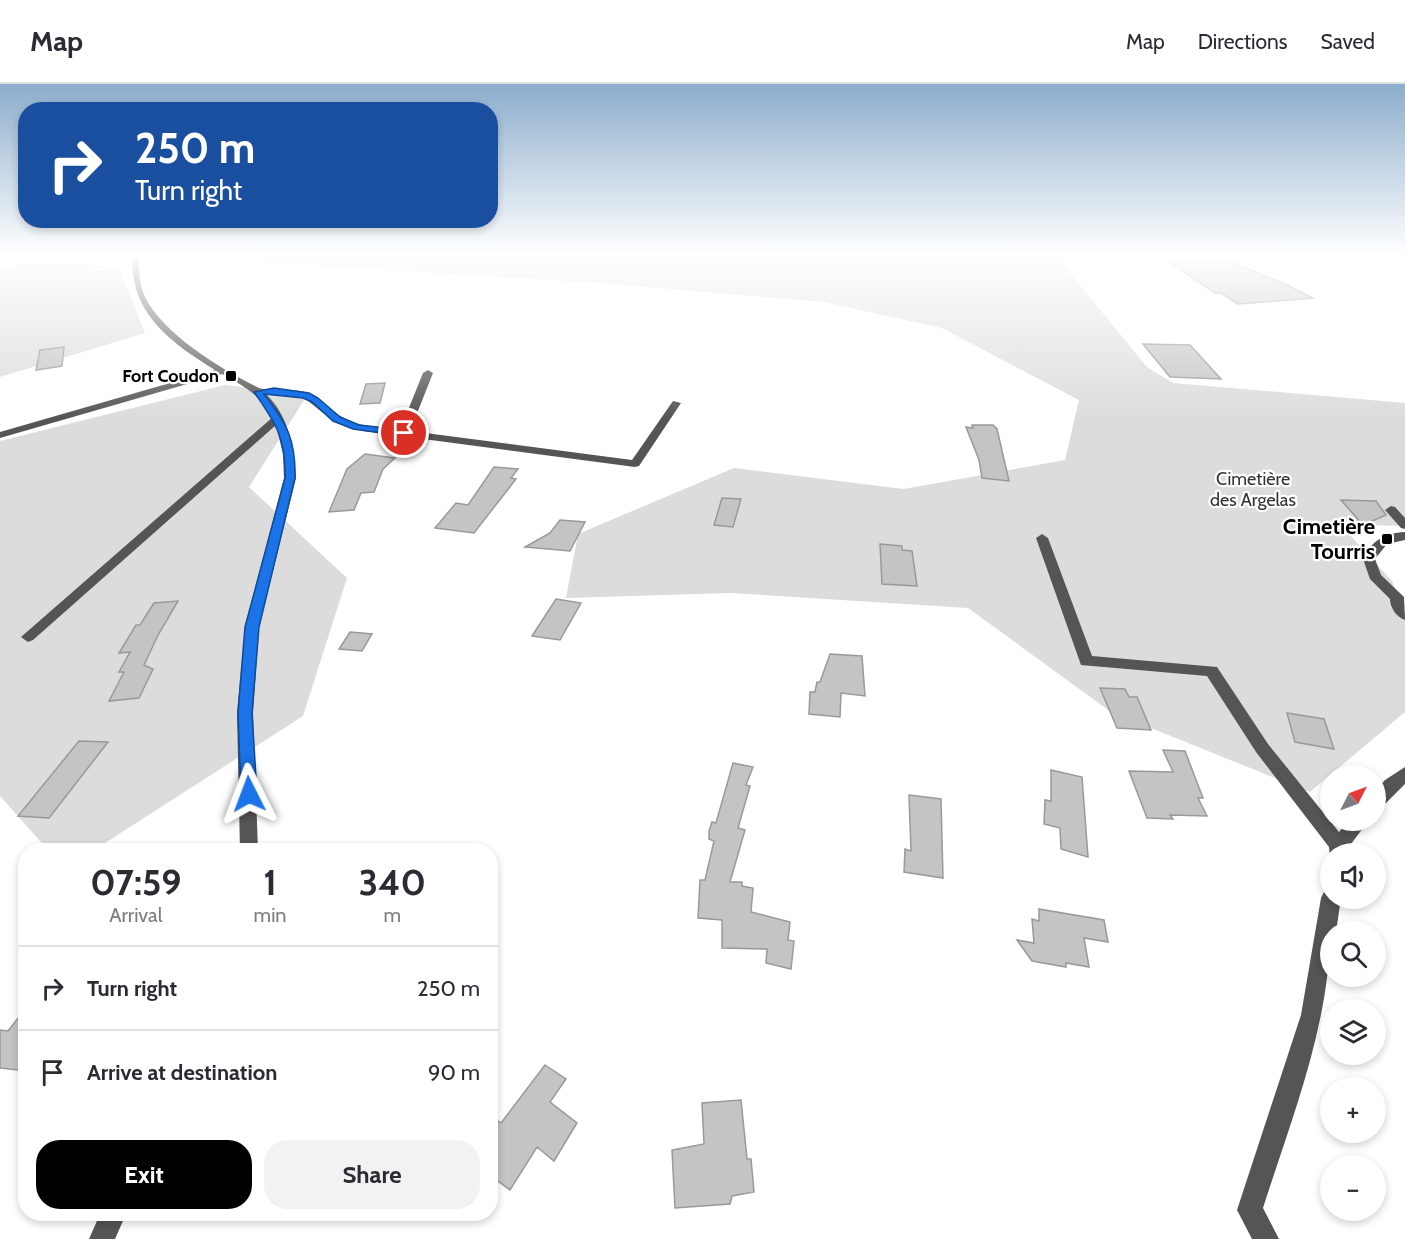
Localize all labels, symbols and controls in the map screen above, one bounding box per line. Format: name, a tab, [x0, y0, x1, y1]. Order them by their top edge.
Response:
text: Map	[30, 24, 83, 58]
text: Map	[1126, 29, 1165, 54]
text: Directions	[1198, 29, 1287, 54]
text: Saved	[1320, 29, 1375, 54]
text: 250 m	[135, 122, 255, 174]
icon: right	[36, 126, 114, 204]
text: Turn right	[135, 174, 242, 207]
place label: Fort Coudon	[122, 365, 219, 387]
marker: Fort Coudon	[224, 369, 238, 383]
pin	[378, 407, 429, 458]
icon: arrive	[387, 416, 420, 449]
park label: Cimetière des Argelas	[1210, 468, 1296, 511]
place label: Cimetière Tourris	[1283, 513, 1375, 565]
marker: Cimetière Tourris	[1380, 532, 1394, 546]
position arrow	[217, 762, 281, 826]
north arrow	[1320, 765, 1386, 831]
map controls	[1320, 765, 1386, 1221]
button: sound	[1320, 843, 1386, 909]
text: 07:59	[90, 860, 181, 904]
text: 1	[263, 860, 277, 904]
text: 340	[359, 860, 426, 904]
text: Arrival	[109, 903, 162, 927]
text: min	[254, 903, 287, 927]
text: m	[384, 903, 401, 927]
button: search	[1320, 921, 1386, 987]
icon: right	[36, 972, 69, 1005]
text: Turn right	[87, 975, 177, 1002]
text: 250 m	[417, 975, 480, 1002]
button: layers	[1320, 999, 1386, 1065]
icon: arrive	[36, 1056, 69, 1089]
text: Arrive at destination	[87, 1059, 277, 1086]
text: 90 m	[428, 1059, 480, 1086]
button: +	[1320, 1077, 1386, 1143]
button: Exit	[36, 1140, 252, 1209]
button: Share	[264, 1140, 480, 1209]
button: −	[1320, 1155, 1386, 1221]

